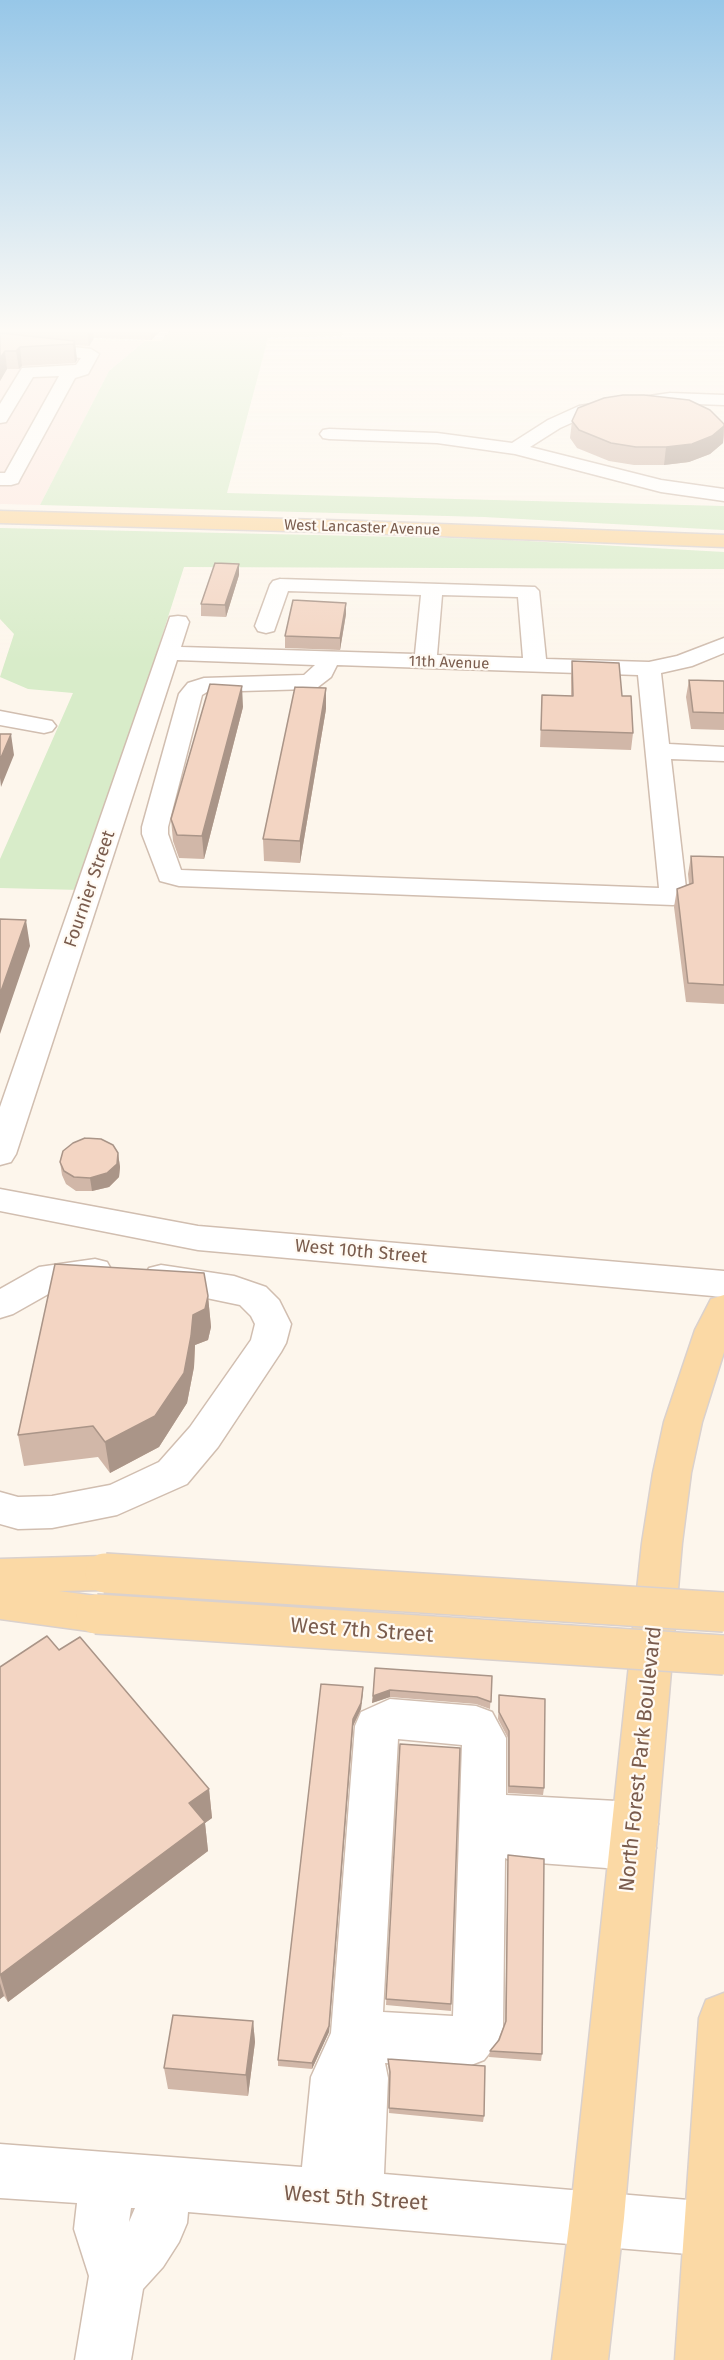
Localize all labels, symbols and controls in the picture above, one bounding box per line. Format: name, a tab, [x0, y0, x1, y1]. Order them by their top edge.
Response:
street label: West Lancaster Avenue	[284, 516, 440, 540]
street label: 11th Avenue	[408, 653, 490, 673]
street label: Fournier Street	[60, 828, 120, 950]
street label: West 10th Street	[294, 1235, 428, 1269]
street label: West 7th Street	[290, 1613, 434, 1649]
street label: North Forest Park Boulevard	[615, 1625, 667, 1893]
street label: West 5th Street	[283, 2181, 429, 2217]

